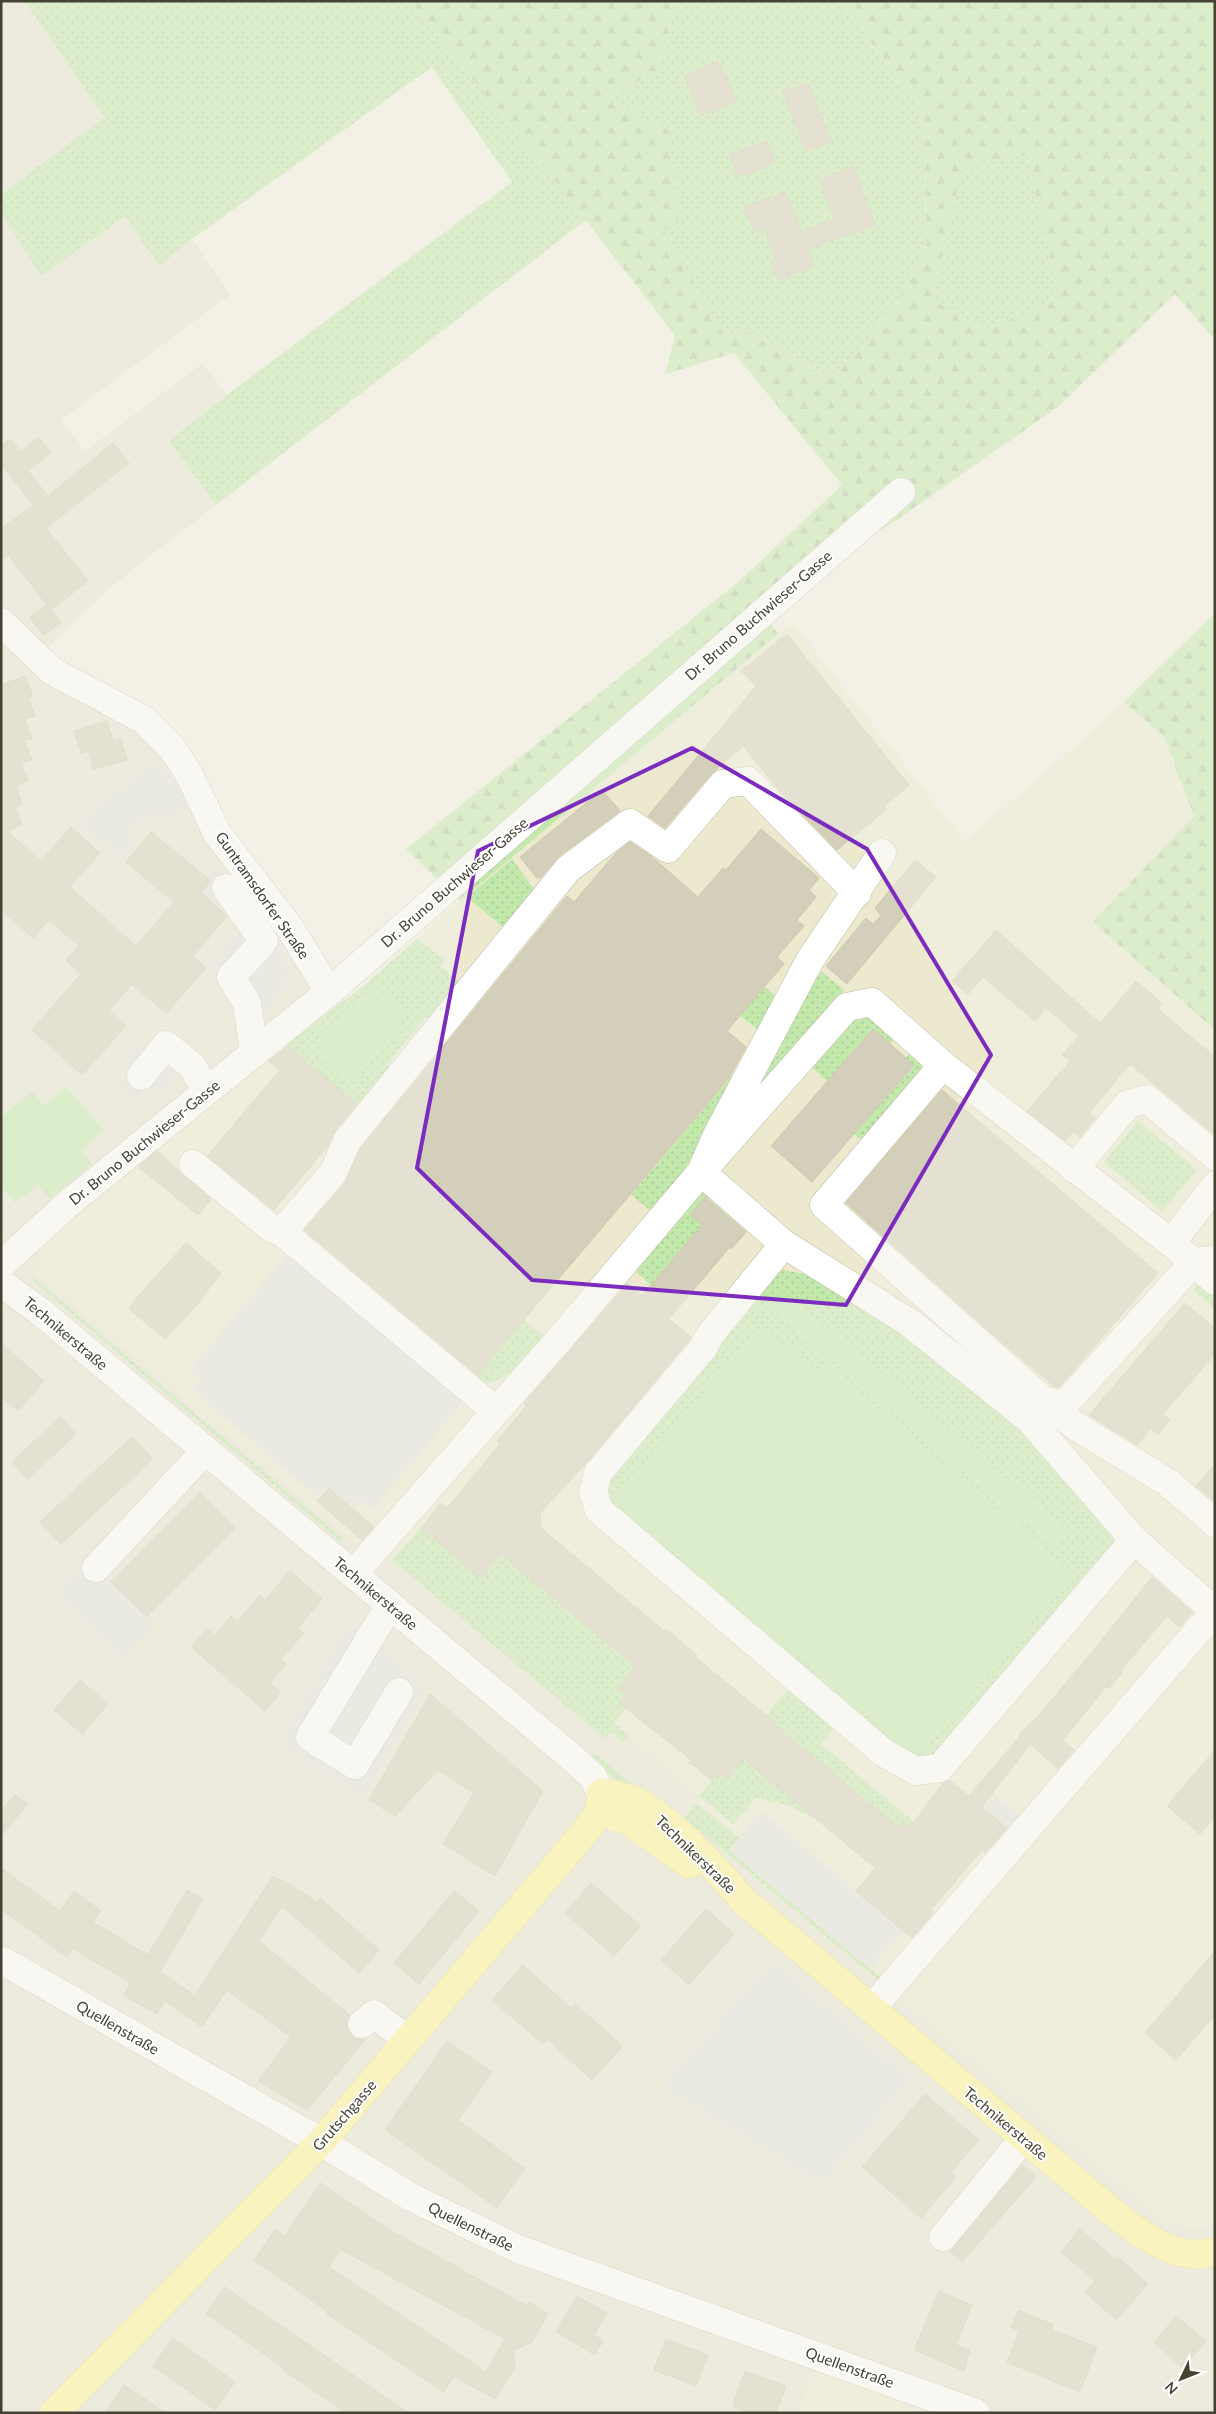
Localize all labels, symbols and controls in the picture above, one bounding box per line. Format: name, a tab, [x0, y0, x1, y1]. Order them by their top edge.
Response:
street label: Dr. Bruno Buchwieser-Gasse	[681, 546, 835, 684]
street label: Dr. Bruno Buchwieser-Gasse	[377, 813, 531, 951]
street label: Guntramsdorfer Straße	[212, 828, 314, 962]
street label: Dr. Bruno Buchwieser-Gasse	[65, 1076, 223, 1208]
street label: Technikerstraße	[20, 1293, 112, 1373]
street label: Technikerstraße	[330, 1553, 422, 1633]
street label: Technikerstraße	[652, 1811, 740, 1897]
street label: Quellenstraße	[73, 1996, 163, 2058]
street label: Grutschgasse	[308, 2076, 380, 2154]
street label: Technikerstraße	[960, 2083, 1052, 2163]
street label: Quellenstraße	[425, 2198, 517, 2254]
street label: Quellenstraße	[803, 2343, 897, 2391]
north arrow	[1156, 2354, 1206, 2404]
text: N	[1161, 2378, 1181, 2398]

